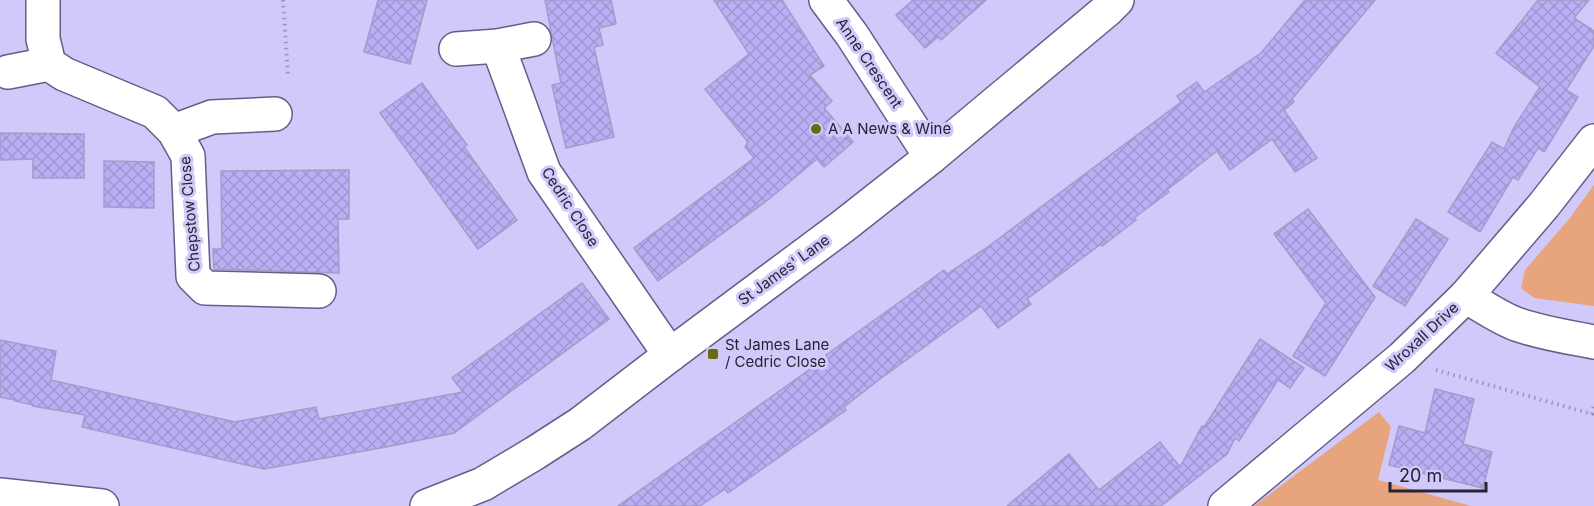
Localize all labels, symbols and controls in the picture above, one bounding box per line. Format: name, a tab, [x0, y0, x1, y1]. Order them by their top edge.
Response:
street label: Anne Crescent	[832, 14, 907, 112]
place label: A A News & Wine	[828, 119, 951, 138]
marker: A A News & Wine	[809, 122, 823, 136]
street label: Chepstow Close	[175, 155, 204, 273]
street label: Cedric Close	[538, 163, 603, 250]
street label: St James' Lane	[734, 230, 833, 309]
street label: Wroxall Drive	[1381, 298, 1462, 376]
place label: St James Lane / Cedric Close	[725, 335, 829, 371]
marker: St James Lane / Cedric Close	[706, 347, 720, 361]
scale bar	[1390, 455, 1486, 493]
text: 20 m	[1399, 465, 1442, 486]

